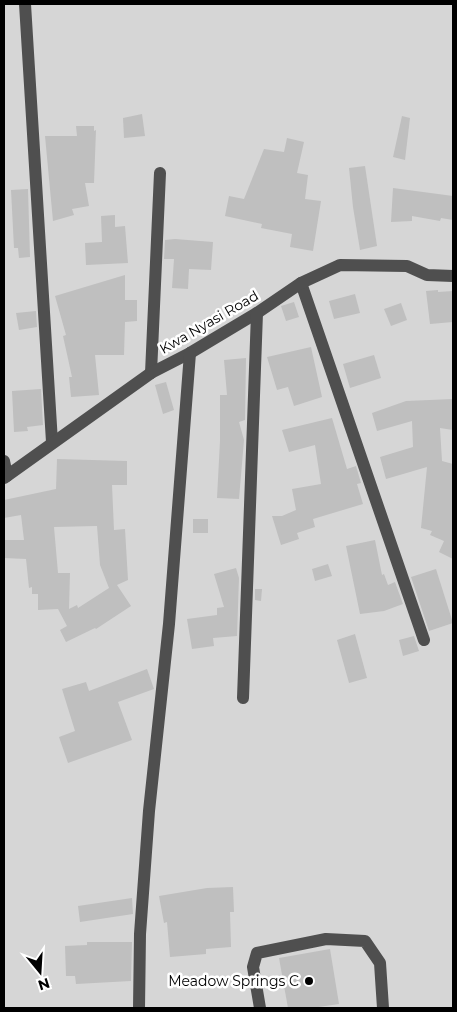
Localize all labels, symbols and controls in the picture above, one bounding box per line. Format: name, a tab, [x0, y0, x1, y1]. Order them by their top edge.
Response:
street label: Kwa Nyasi Road	[156, 286, 262, 358]
north arrow	[15, 947, 65, 997]
place label: Meadow Springs C	[168, 972, 299, 990]
text: N	[36, 974, 52, 995]
marker: Meadow Springs C	[303, 975, 315, 987]

